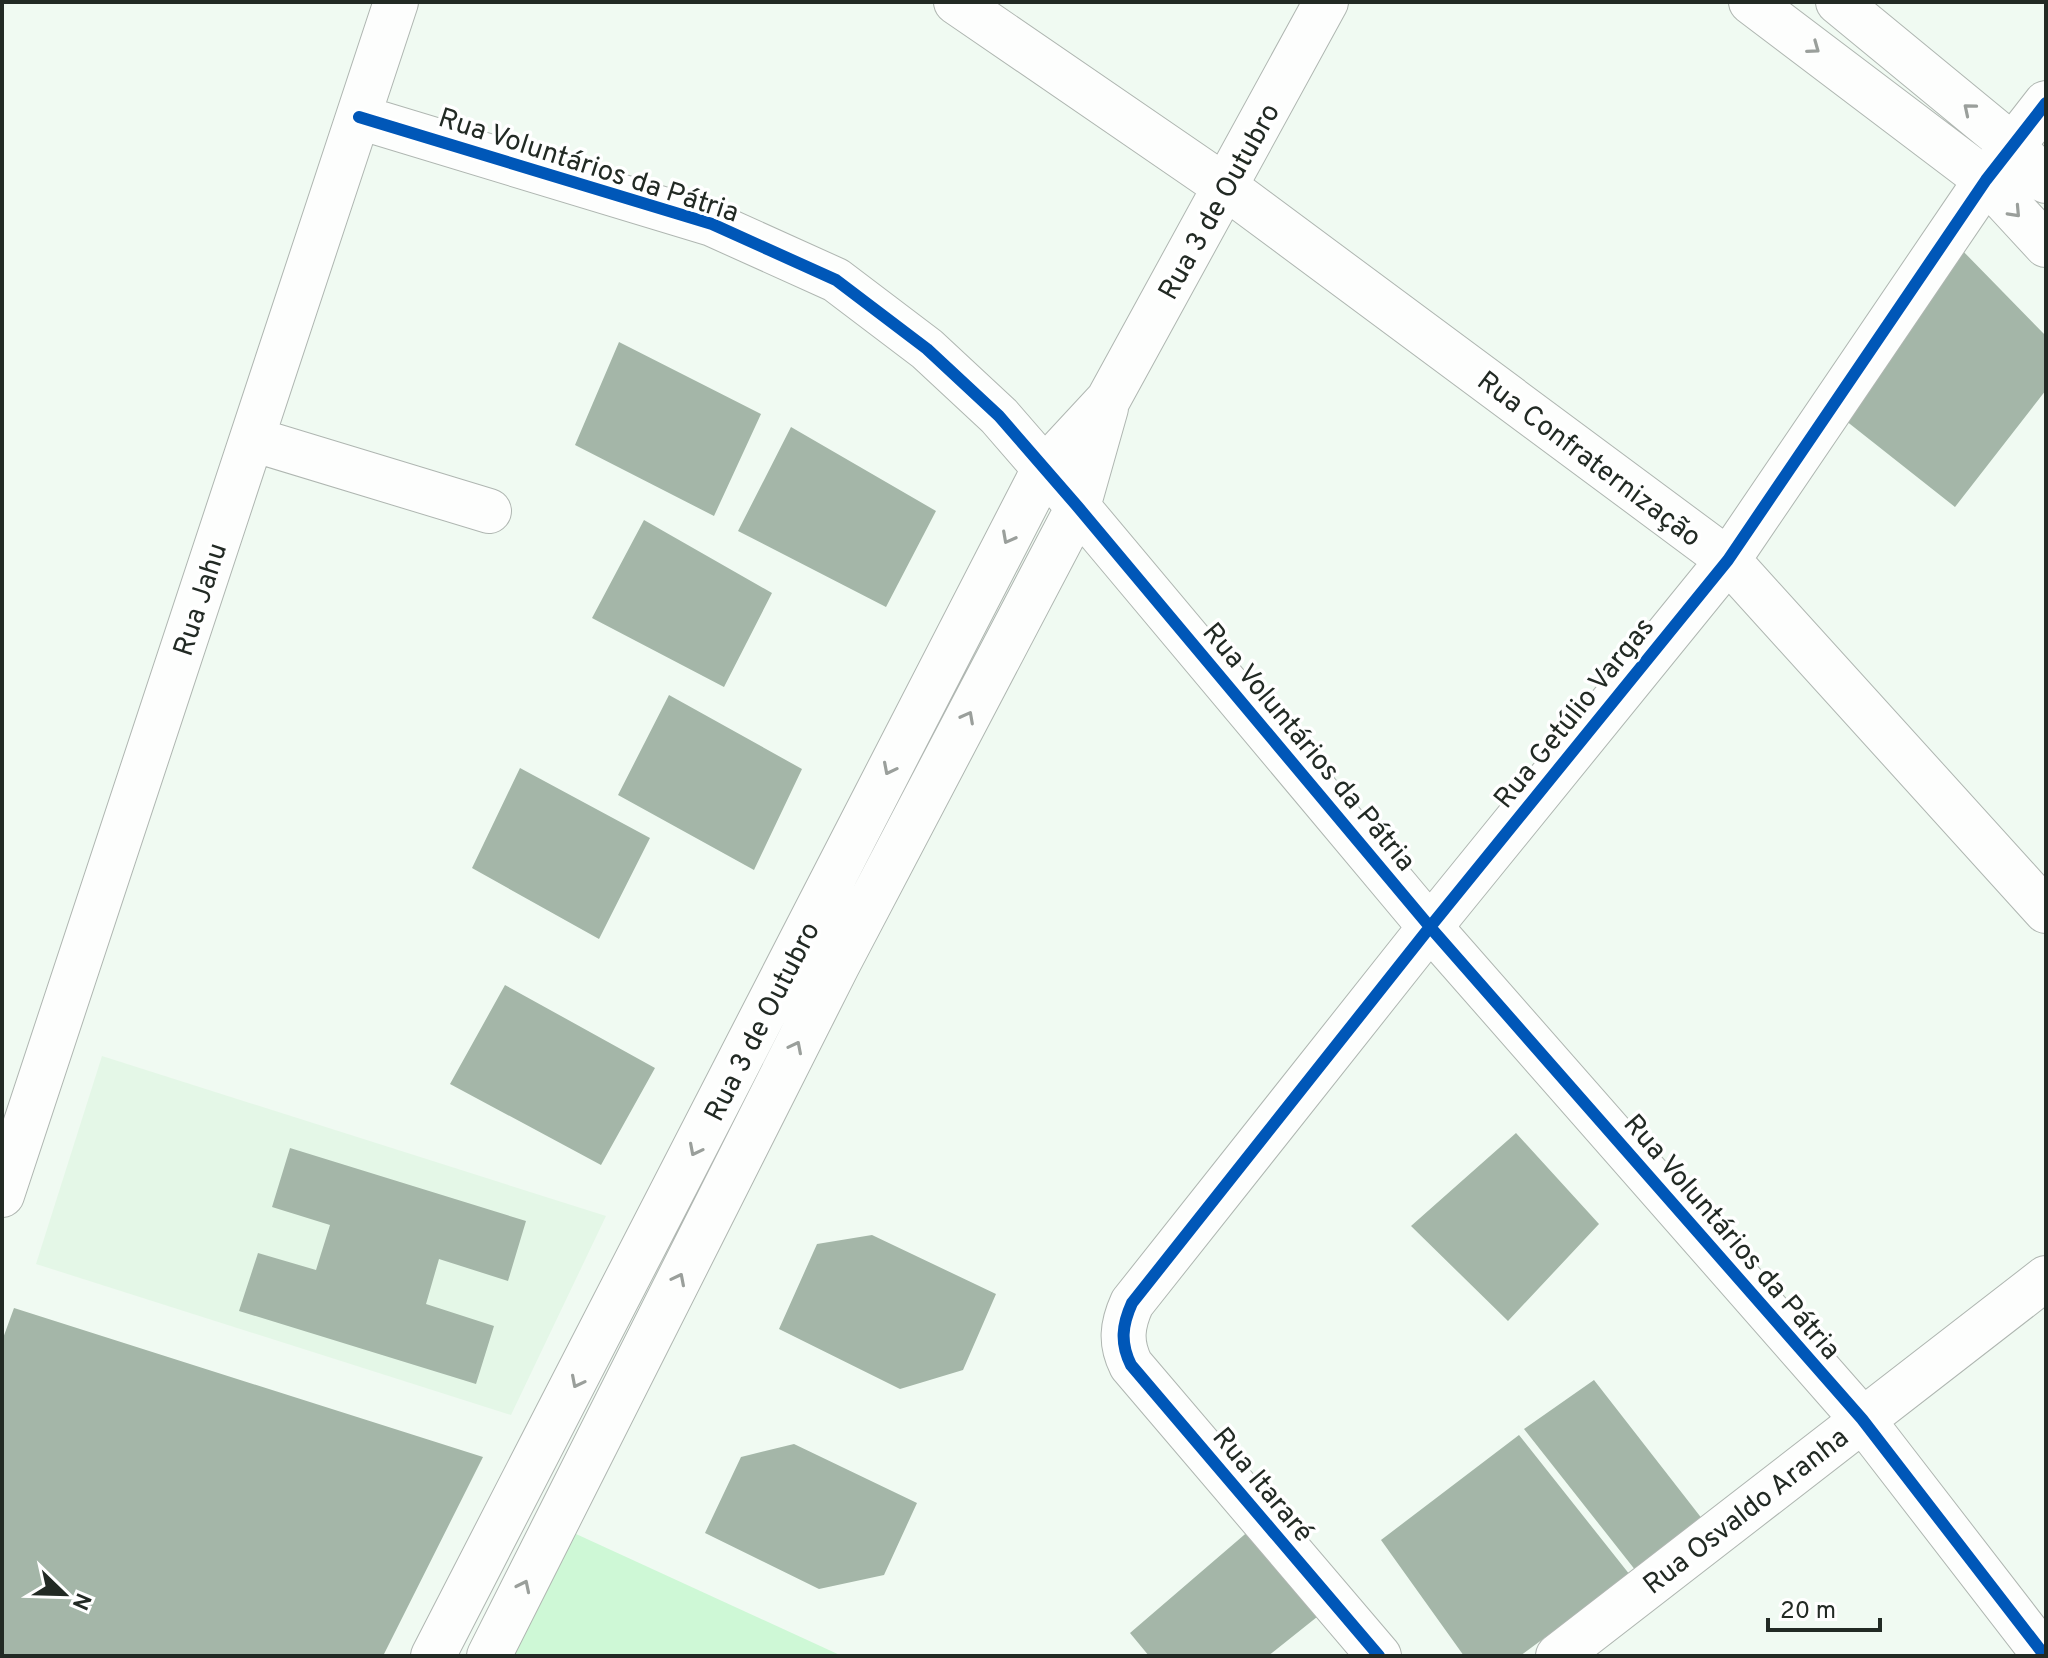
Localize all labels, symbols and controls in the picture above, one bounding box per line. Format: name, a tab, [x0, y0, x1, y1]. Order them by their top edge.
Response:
one-way arrow	[1805, 39, 1820, 53]
street label: Rua 3 de Outubro	[1152, 98, 1290, 307]
street label: Rua Voluntários da Pátria	[433, 101, 743, 232]
one-way arrow	[1963, 104, 1978, 119]
one-way arrow	[2006, 202, 2020, 217]
street label: Rua Confraternização	[1469, 364, 1707, 556]
one-way arrow	[1002, 529, 1017, 544]
street label: Rua Jahu	[167, 539, 237, 661]
street label: Rua Getúlio Vargas	[1487, 611, 1664, 817]
street label: Rua Voluntários da Pátria	[1193, 616, 1422, 880]
one-way arrow	[958, 710, 973, 725]
one-way arrow	[883, 760, 898, 775]
street label: Rua 3 de Outubro	[698, 916, 830, 1128]
one-way arrow	[787, 1041, 802, 1055]
street label: Rua Voluntários da Pátria	[1614, 1108, 1847, 1368]
one-way arrow	[689, 1142, 704, 1157]
one-way arrow	[669, 1272, 684, 1287]
one-way arrow	[571, 1374, 587, 1389]
street label: Rua Itararé	[1203, 1421, 1320, 1551]
street label: Rua Osvaldo Aranha	[1637, 1421, 1857, 1604]
north arrow	[24, 1554, 104, 1634]
one-way arrow	[514, 1580, 530, 1595]
scale bar	[1768, 1582, 1880, 1632]
text: N	[65, 1588, 96, 1613]
text: 20 m	[1780, 1597, 1836, 1627]

